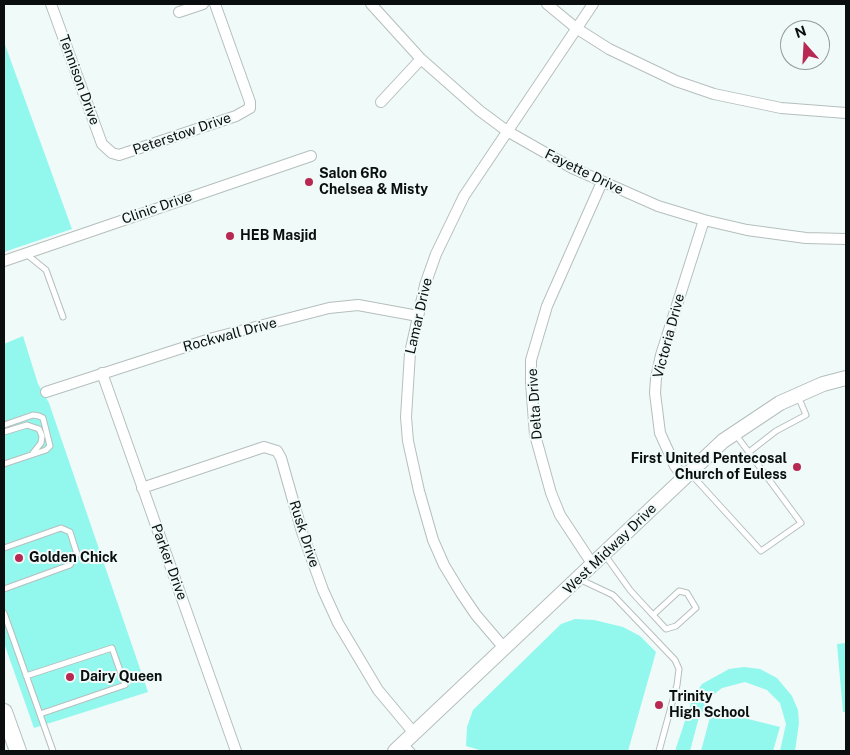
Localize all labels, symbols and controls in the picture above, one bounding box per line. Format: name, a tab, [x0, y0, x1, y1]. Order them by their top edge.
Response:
north arrow	[780, 20, 830, 70]
text: N	[793, 22, 808, 41]
street label: Tennison Drive	[55, 33, 103, 127]
street label: Peterstow Drive	[131, 109, 233, 159]
street label: Fayette Drive	[542, 146, 626, 198]
place label: Salon 6Ro Chelsea & Misty	[319, 166, 428, 198]
marker: Salon 6Ro Chelsea & Misty	[303, 176, 315, 188]
street label: Clinic Drive	[120, 188, 194, 228]
place label: HEB Masjid	[240, 228, 317, 244]
marker: HEB Masjid	[224, 230, 236, 242]
street label: Lamar Drive	[402, 276, 436, 356]
street label: Victoria Drive	[650, 292, 688, 380]
street label: Rockwall Drive	[181, 314, 279, 356]
street label: Delta Drive	[524, 368, 546, 440]
place label: First United Pentecosal Church of Euless	[631, 451, 787, 484]
marker: First United Pentecosal Church of Euless	[791, 461, 803, 473]
street label: Rusk Drive	[285, 498, 323, 570]
street label: West Midway Drive	[560, 500, 660, 598]
street label: Parker Drive	[147, 522, 191, 602]
place label: Golden Chick	[29, 550, 118, 566]
marker: Golden Chick	[13, 552, 25, 564]
place label: Dairy Queen	[80, 669, 162, 685]
marker: Dairy Queen	[64, 671, 76, 683]
place label: Trinity High School	[669, 689, 750, 722]
marker: Trinity High School	[653, 699, 665, 711]

